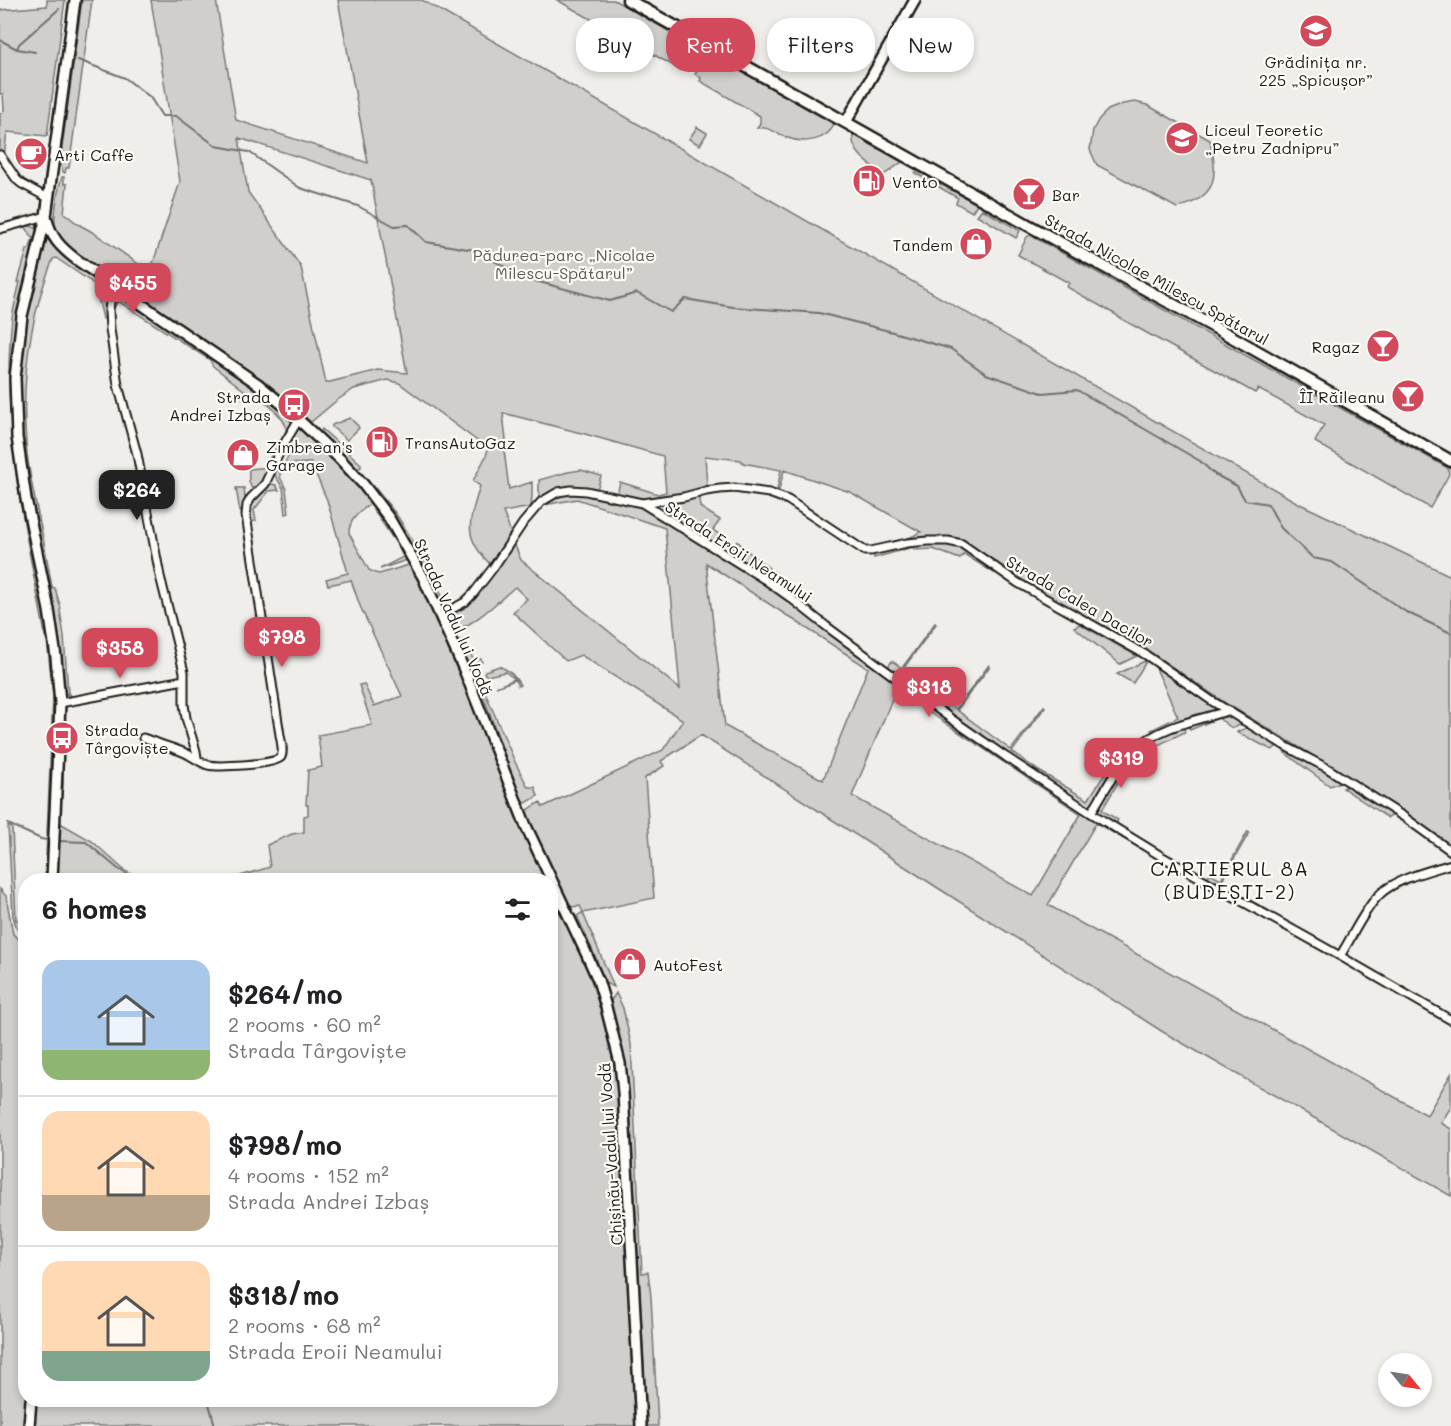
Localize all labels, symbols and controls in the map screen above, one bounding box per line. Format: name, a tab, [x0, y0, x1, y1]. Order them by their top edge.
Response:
school or university icon: Grădinița nr. 225 „Spicușor”	[1298, 13, 1334, 49]
chip: Buy	[576, 18, 654, 72]
chip: Rent	[666, 18, 755, 72]
chip: Filters	[767, 18, 875, 72]
chip: New	[887, 18, 974, 72]
place label: Grădinița nr. 225 „Spicușor”	[1259, 51, 1373, 91]
place label: Liceul Teoretic „Petru Zadnipru”	[1205, 119, 1339, 158]
school or university icon: Liceul Teoretic „Petru Zadnipru”	[1164, 120, 1200, 156]
cafe icon: Arti Caffe	[13, 136, 49, 172]
place label: Arti Caffe	[54, 144, 134, 165]
fuel station icon: Vento	[851, 163, 887, 199]
place label: Vento	[892, 171, 938, 192]
bar icon: Bar	[1011, 176, 1047, 212]
place label: Bar	[1052, 184, 1080, 205]
street label: Strada Nicolae Milescu Spătarul	[1041, 208, 1273, 350]
shop icon: Tandem	[958, 226, 994, 262]
place label: Tandem	[892, 234, 953, 255]
park label: Pădurea-parc „Nicolae Milescu-Spătarul”	[473, 244, 655, 283]
pin: $455	[97, 263, 169, 314]
text: $455	[109, 269, 157, 295]
bar icon: Ragaz	[1365, 328, 1401, 364]
place label: Ragaz	[1312, 336, 1360, 357]
bar icon: ÎI Răileanu	[1390, 378, 1426, 414]
place label: Strada Andrei Izbaș	[169, 386, 271, 426]
place label: ÎI Răileanu	[1299, 386, 1385, 407]
bus stop icon: Strada Andrei Izbaș	[276, 387, 312, 423]
fuel station icon: TransAutoGaz	[364, 424, 400, 460]
place label: TransAutoGaz	[405, 432, 516, 453]
place label: Zimbrean's Garage	[266, 436, 353, 475]
shop icon: Zimbrean's Garage	[225, 437, 261, 473]
pin: $264	[101, 470, 173, 521]
text: $264	[113, 476, 161, 502]
street label: Strada Eroii Neamului	[661, 495, 817, 607]
street label: Strada Vadul lui Vodă	[410, 535, 498, 699]
street label: Strada Calea Dacilor	[1003, 550, 1157, 652]
pin: $798	[246, 617, 318, 668]
text: $798	[258, 623, 306, 649]
pin: $358	[84, 628, 156, 679]
text: $358	[96, 634, 144, 660]
pin: $318	[893, 667, 965, 718]
text: $318	[906, 673, 952, 699]
place label: Strada Târgoviște	[85, 719, 169, 759]
bus stop icon: Strada Târgoviște	[44, 720, 80, 756]
pin: $319	[1085, 738, 1157, 789]
text: $319	[1098, 744, 1144, 770]
district label: CARTIERUL 8A (BUDEȘTI-2)	[1150, 855, 1310, 905]
text: 6 homes	[42, 892, 147, 926]
icon: filters	[501, 893, 534, 926]
shop icon: AutoFest	[612, 946, 648, 982]
place label: AutoFest	[653, 954, 723, 975]
text: $264/mo	[228, 977, 342, 1011]
icon: home	[90, 984, 162, 1056]
text: 2 rooms · 60 m²	[228, 1011, 381, 1037]
text: Strada Târgoviște	[228, 1037, 407, 1063]
street label: Chișinău-Vadul lui Vodă	[593, 1062, 628, 1246]
text: $798/mo	[228, 1128, 342, 1162]
icon: home	[90, 1135, 162, 1207]
text: 4 rooms · 152 m²	[228, 1162, 389, 1188]
text: Strada Andrei Izbaș	[228, 1188, 429, 1214]
text: $318/mo	[228, 1278, 339, 1312]
icon: home	[90, 1285, 162, 1357]
text: 2 rooms · 68 m²	[228, 1312, 381, 1338]
text: Strada Eroii Neamului	[228, 1338, 443, 1364]
north arrow	[1378, 1353, 1432, 1407]
map controls	[1378, 1353, 1432, 1407]

